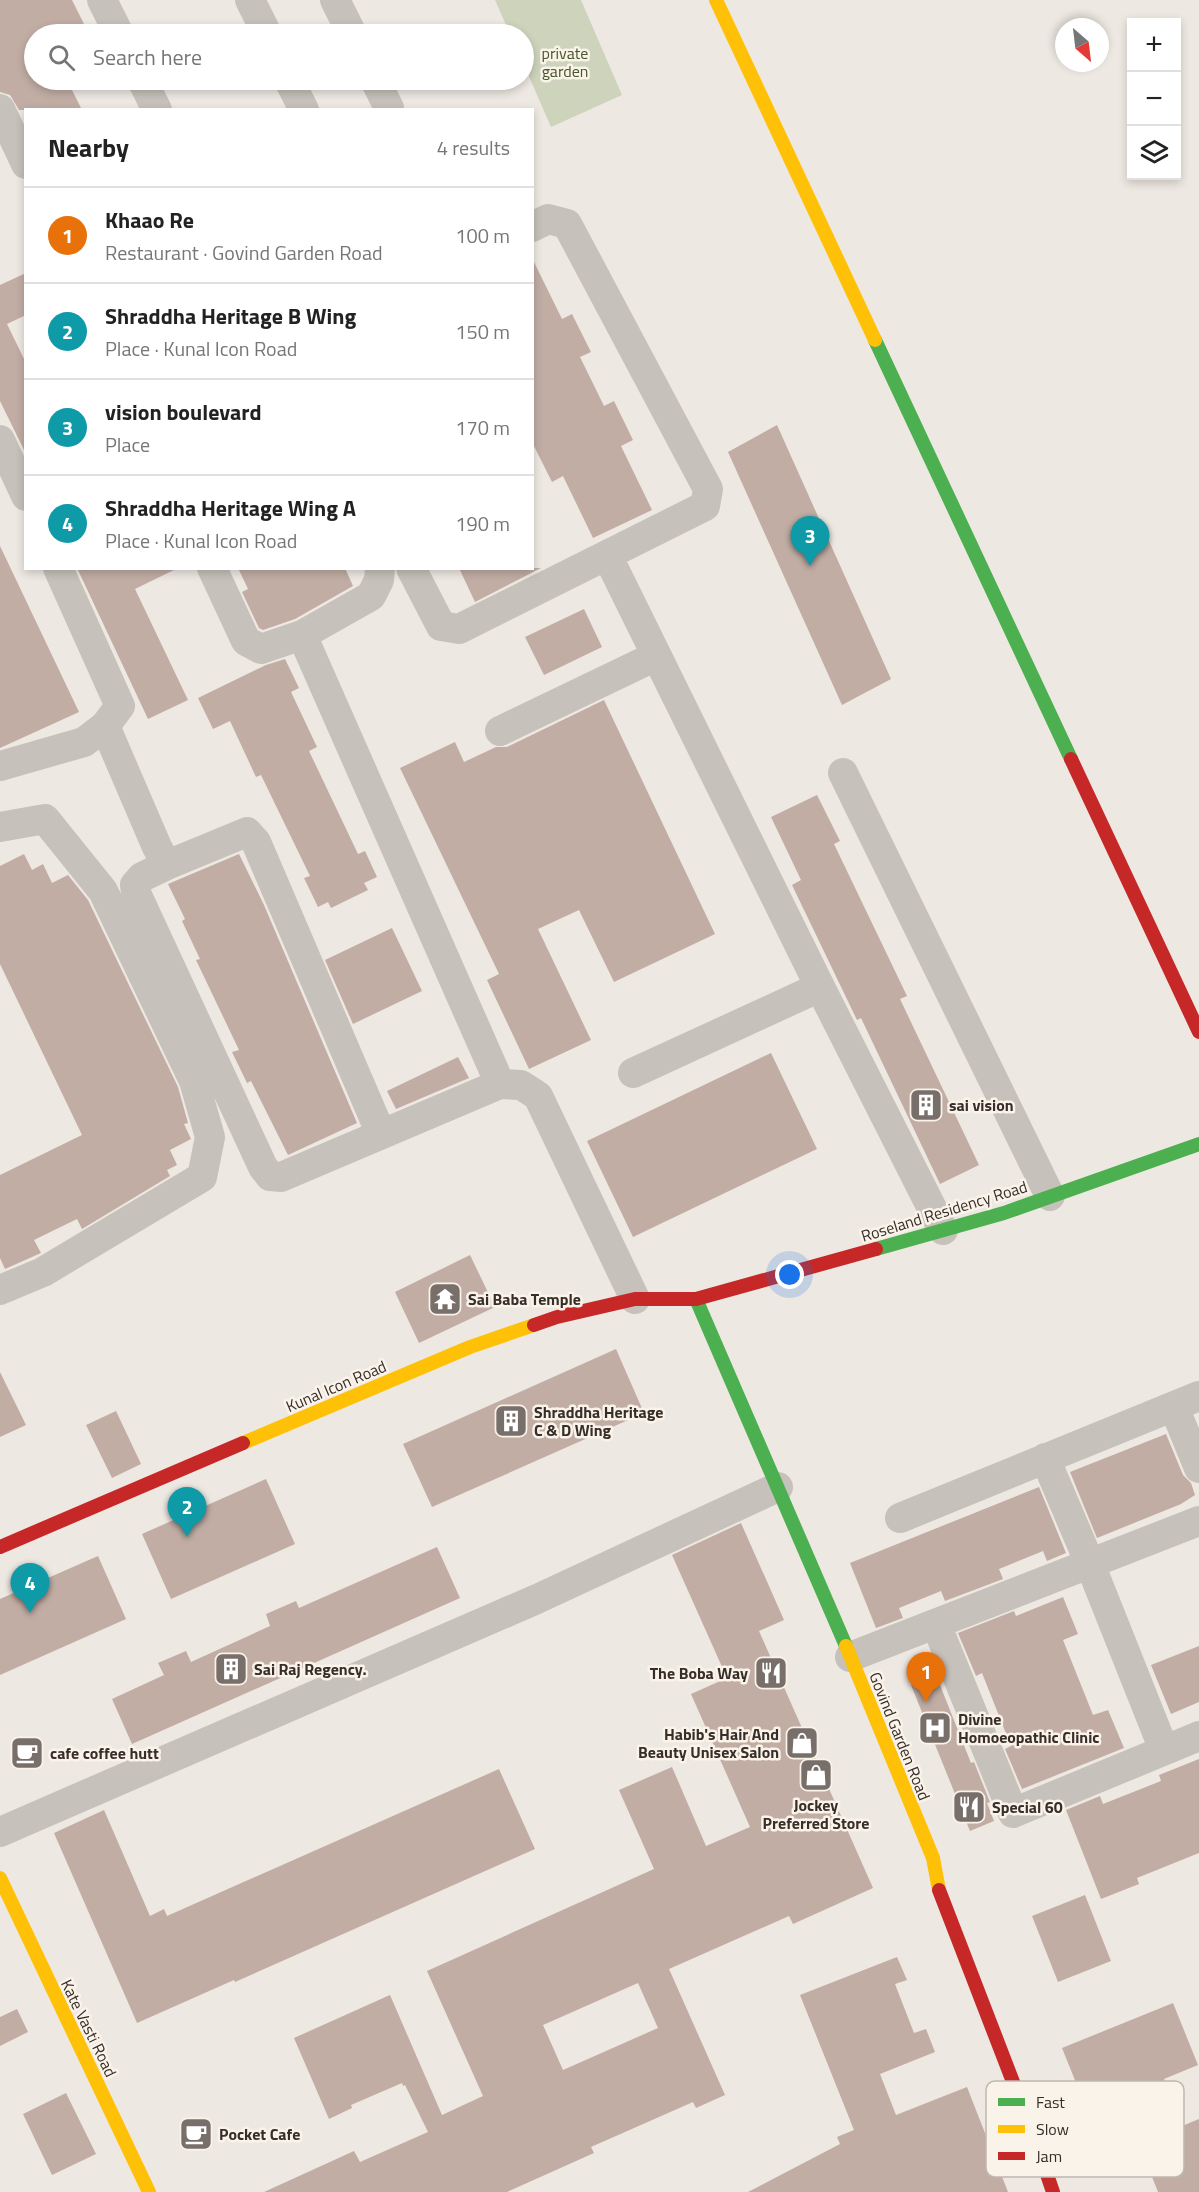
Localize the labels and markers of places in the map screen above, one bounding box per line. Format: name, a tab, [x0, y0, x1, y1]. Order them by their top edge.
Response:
pin: 3	[790, 516, 830, 566]
building icon: sai vision	[908, 1087, 944, 1123]
place label: sai vision	[949, 1093, 1014, 1117]
temple icon: Sai Baba Temple	[427, 1281, 463, 1317]
place label: Sai Baba Temple	[468, 1287, 581, 1311]
place label: Shraddha Heritage C & D Wing	[534, 1400, 663, 1442]
building icon: Shraddha Heritage C & D Wing	[493, 1403, 529, 1439]
pin: 2	[168, 1488, 207, 1537]
pin: 4	[10, 1564, 50, 1613]
building icon: Sai Raj Regency.	[213, 1651, 249, 1687]
pin: 1	[906, 1652, 946, 1702]
restaurant icon: The Boba Way	[753, 1655, 789, 1691]
place label: Sai Raj Regency.	[254, 1657, 367, 1681]
place label: The Boba Way	[650, 1661, 748, 1685]
place label: Divine Homoeopathic Clinic	[958, 1707, 1099, 1749]
hospital icon: Divine Homoeopathic Clinic	[917, 1710, 953, 1746]
place label: Habib's Hair And Beauty Unisex Salon	[638, 1722, 779, 1764]
shop icon: Habib's Hair And Beauty Unisex Salon	[784, 1725, 820, 1761]
cafe icon: cafe coffee hutt	[9, 1735, 45, 1771]
place label: cafe coffee hutt	[50, 1741, 159, 1765]
shop icon: Jockey Preferred Store	[798, 1757, 834, 1793]
restaurant icon: Special 60	[951, 1789, 987, 1825]
place label: Jockey Preferred Store	[763, 1793, 869, 1835]
place label: Special 60	[992, 1795, 1063, 1819]
cafe icon: Pocket Cafe	[178, 2116, 214, 2152]
place label: Pocket Cafe	[219, 2122, 300, 2146]

